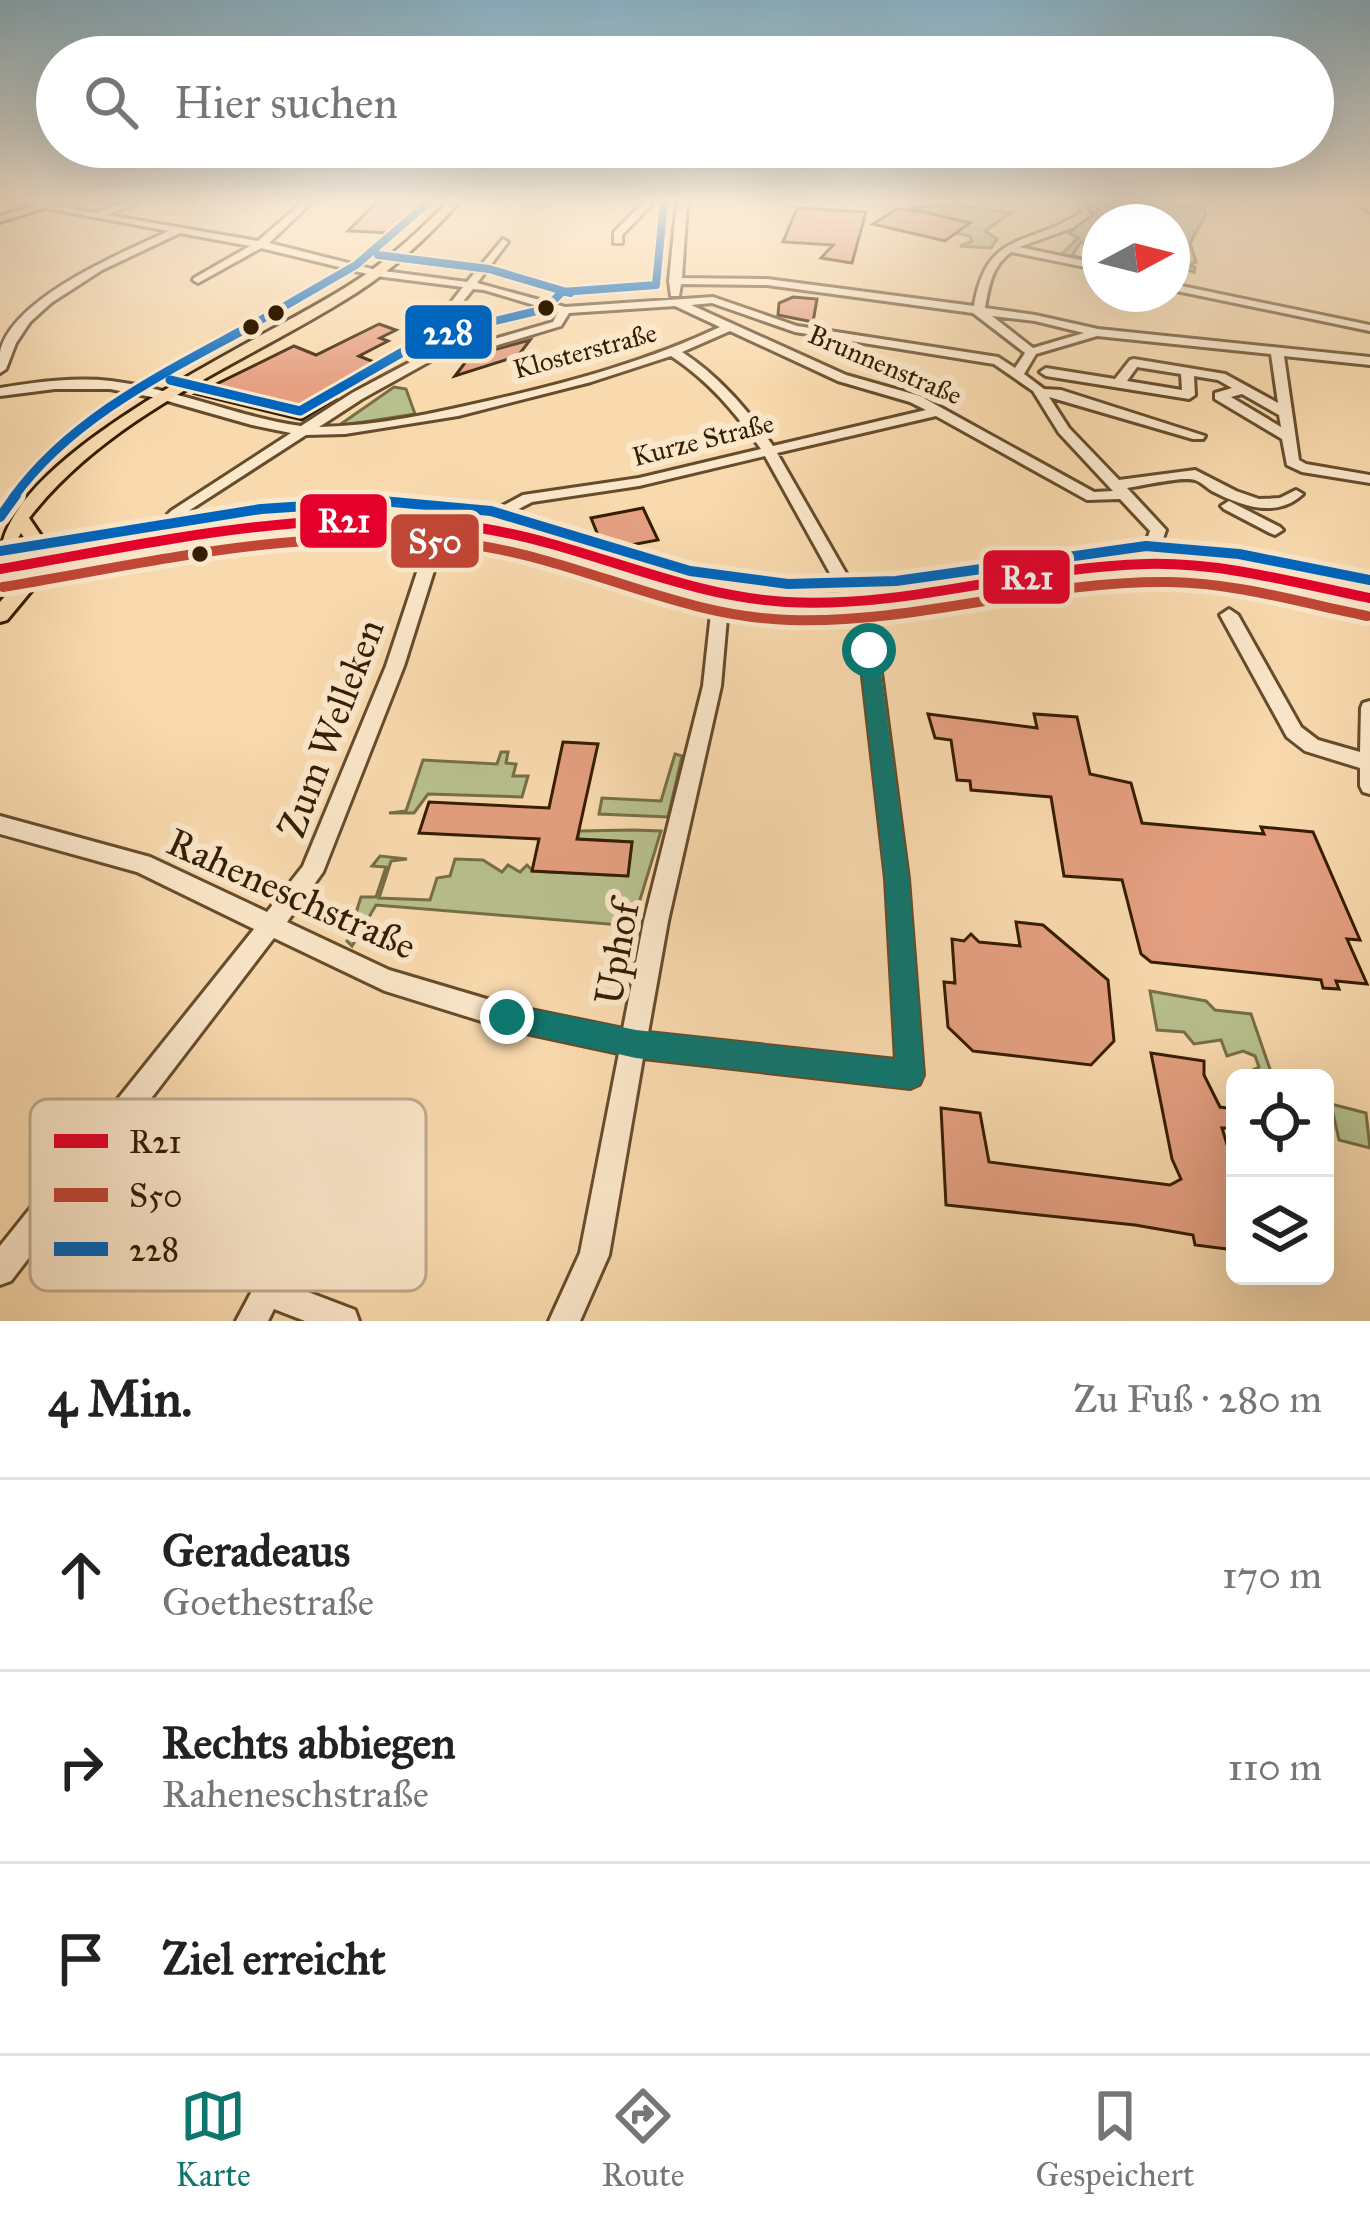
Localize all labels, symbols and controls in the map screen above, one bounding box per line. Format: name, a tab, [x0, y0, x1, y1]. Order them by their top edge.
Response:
search box	[36, 36, 1334, 168]
icon: search	[78, 69, 144, 135]
text: Hier suchen	[174, 75, 398, 130]
north arrow	[1082, 204, 1190, 312]
unlabelled marker	[535, 297, 557, 319]
unlabelled marker	[265, 302, 287, 324]
line badge: 228	[403, 303, 494, 361]
text: 228	[423, 313, 473, 353]
unlabelled marker	[240, 316, 262, 338]
street label: Klosterstraße	[510, 316, 660, 385]
street label: Brunnenstraße	[803, 317, 967, 412]
street label: Kurze Straße	[629, 406, 777, 473]
line badge: R21	[298, 492, 389, 550]
text: R21	[318, 501, 370, 541]
line badge: S50	[389, 512, 481, 570]
text: S50	[408, 522, 462, 562]
unlabelled marker	[189, 543, 211, 565]
line badge: R21	[981, 548, 1072, 606]
text: R21	[1001, 558, 1053, 598]
street label: Zum Welleken	[267, 612, 395, 844]
route start	[842, 623, 896, 677]
street label: Raheneschstraße	[160, 818, 423, 970]
street label: Uphof	[584, 892, 651, 1009]
route end	[480, 990, 534, 1044]
map controls	[1226, 1069, 1334, 1285]
button: locate	[1226, 1069, 1334, 1177]
legend	[30, 1099, 426, 1291]
text: R21	[129, 1122, 182, 1162]
text: S50	[129, 1176, 183, 1216]
button: layers	[1226, 1177, 1334, 1285]
text: 228	[129, 1230, 179, 1270]
text: 4 Min.	[48, 1368, 192, 1430]
text: Zu Fuß · 280 m	[1073, 1375, 1322, 1423]
text: Geradeaus	[162, 1523, 350, 1578]
icon: ahead	[48, 1542, 114, 1608]
text: 170 m	[1222, 1551, 1322, 1599]
text: Goethestraße	[162, 1578, 374, 1626]
text: Rechts abbiegen	[162, 1715, 456, 1770]
icon: right	[48, 1734, 114, 1800]
text: 110 m	[1227, 1743, 1322, 1791]
text: Raheneschstraße	[162, 1770, 429, 1818]
icon: arrive	[48, 1926, 114, 1992]
text: Ziel erreicht	[162, 1931, 386, 1986]
tab: Karte	[175, 2083, 251, 2195]
tab: Route	[602, 2083, 684, 2195]
tab: Gespeichert	[1035, 2083, 1194, 2195]

